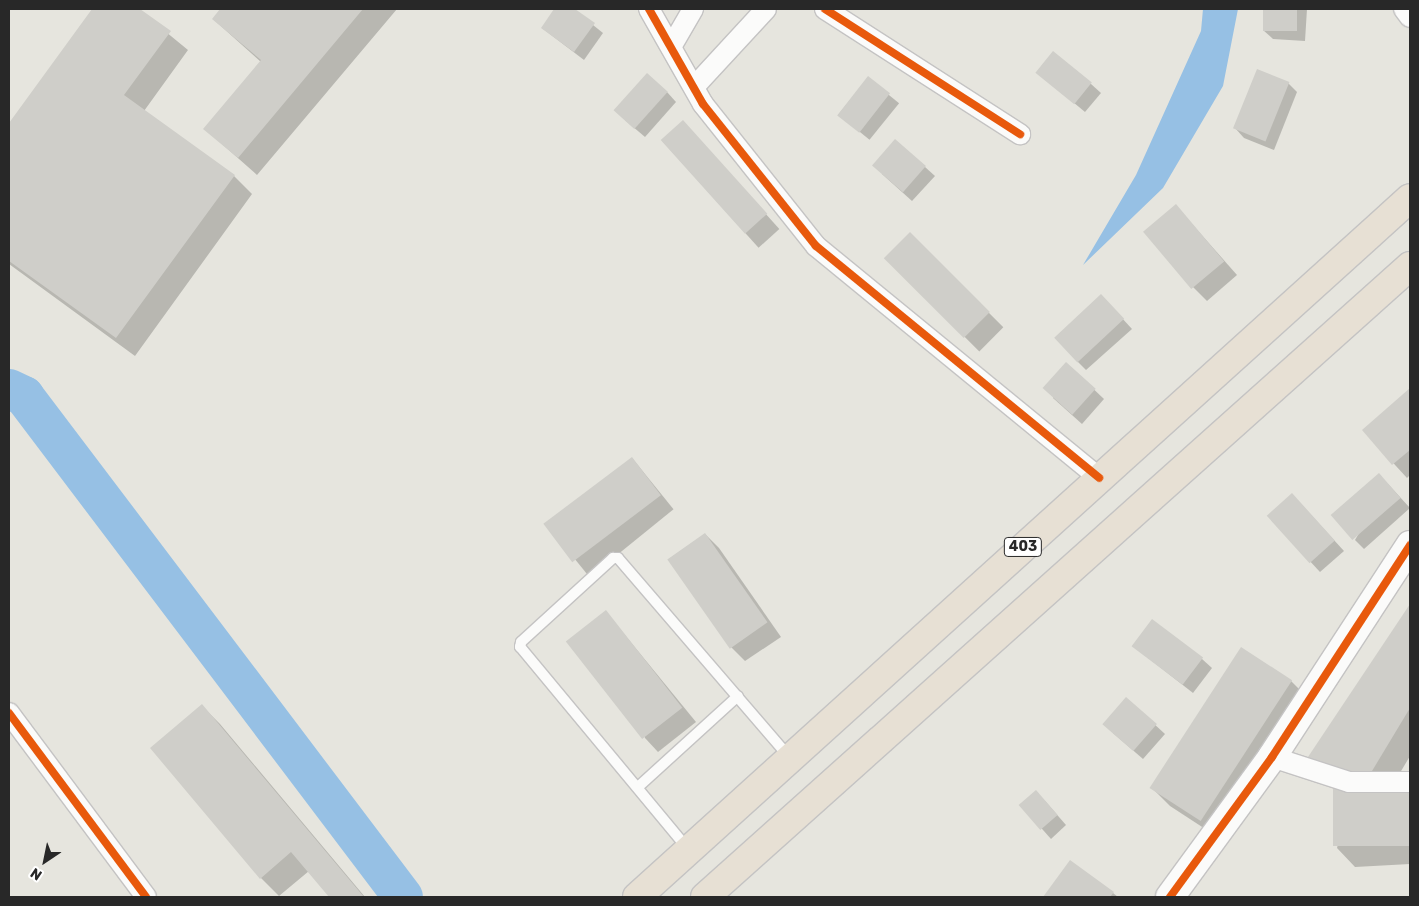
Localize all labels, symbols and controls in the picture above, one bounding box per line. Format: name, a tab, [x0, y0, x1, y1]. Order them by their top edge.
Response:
road number: 403	[1003, 536, 1043, 558]
north arrow	[20, 836, 70, 886]
text: N	[27, 864, 45, 884]

